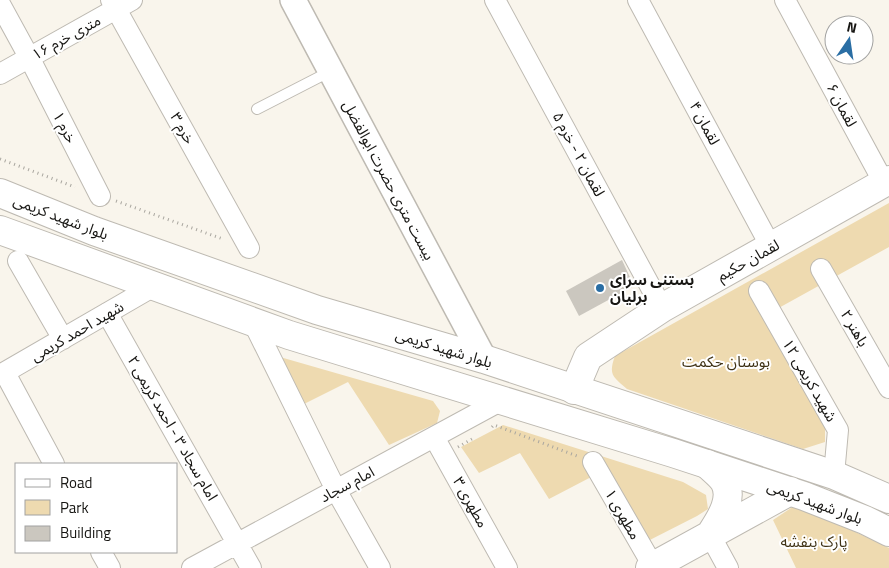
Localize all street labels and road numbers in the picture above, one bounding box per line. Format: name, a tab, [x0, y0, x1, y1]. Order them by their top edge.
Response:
street label: ۱۶ متری خرم	[27, 9, 105, 65]
street label: لقمان ۶	[821, 79, 863, 131]
street label: بیست متری حضرت ابوالفضل	[337, 96, 441, 264]
street label: لقمان ۴	[684, 97, 726, 149]
street label: خرم ۱	[47, 107, 83, 147]
street label: خرم ۳	[165, 108, 201, 148]
street label: لقمان ۲ - خرم ۵	[547, 108, 611, 201]
street label: بلوار شهید کریمی	[10, 188, 112, 246]
street label: لقمان حکیم	[713, 233, 784, 287]
street label: شهید احمد کریمی	[26, 295, 128, 367]
street label: باهنر ۲	[835, 305, 875, 351]
street label: بلوار شهید کریمی	[393, 322, 495, 374]
street label: شهید کریمی ۱۲	[777, 334, 843, 426]
street label: امام سجاد ۳ - احمد کریمی ۲	[122, 351, 224, 505]
street label: امام سجاد	[315, 460, 379, 508]
street label: مطهری ۳	[448, 472, 494, 532]
street label: بلوار شهید کریمی	[764, 474, 866, 530]
street label: مطهری ۱	[599, 484, 647, 544]

